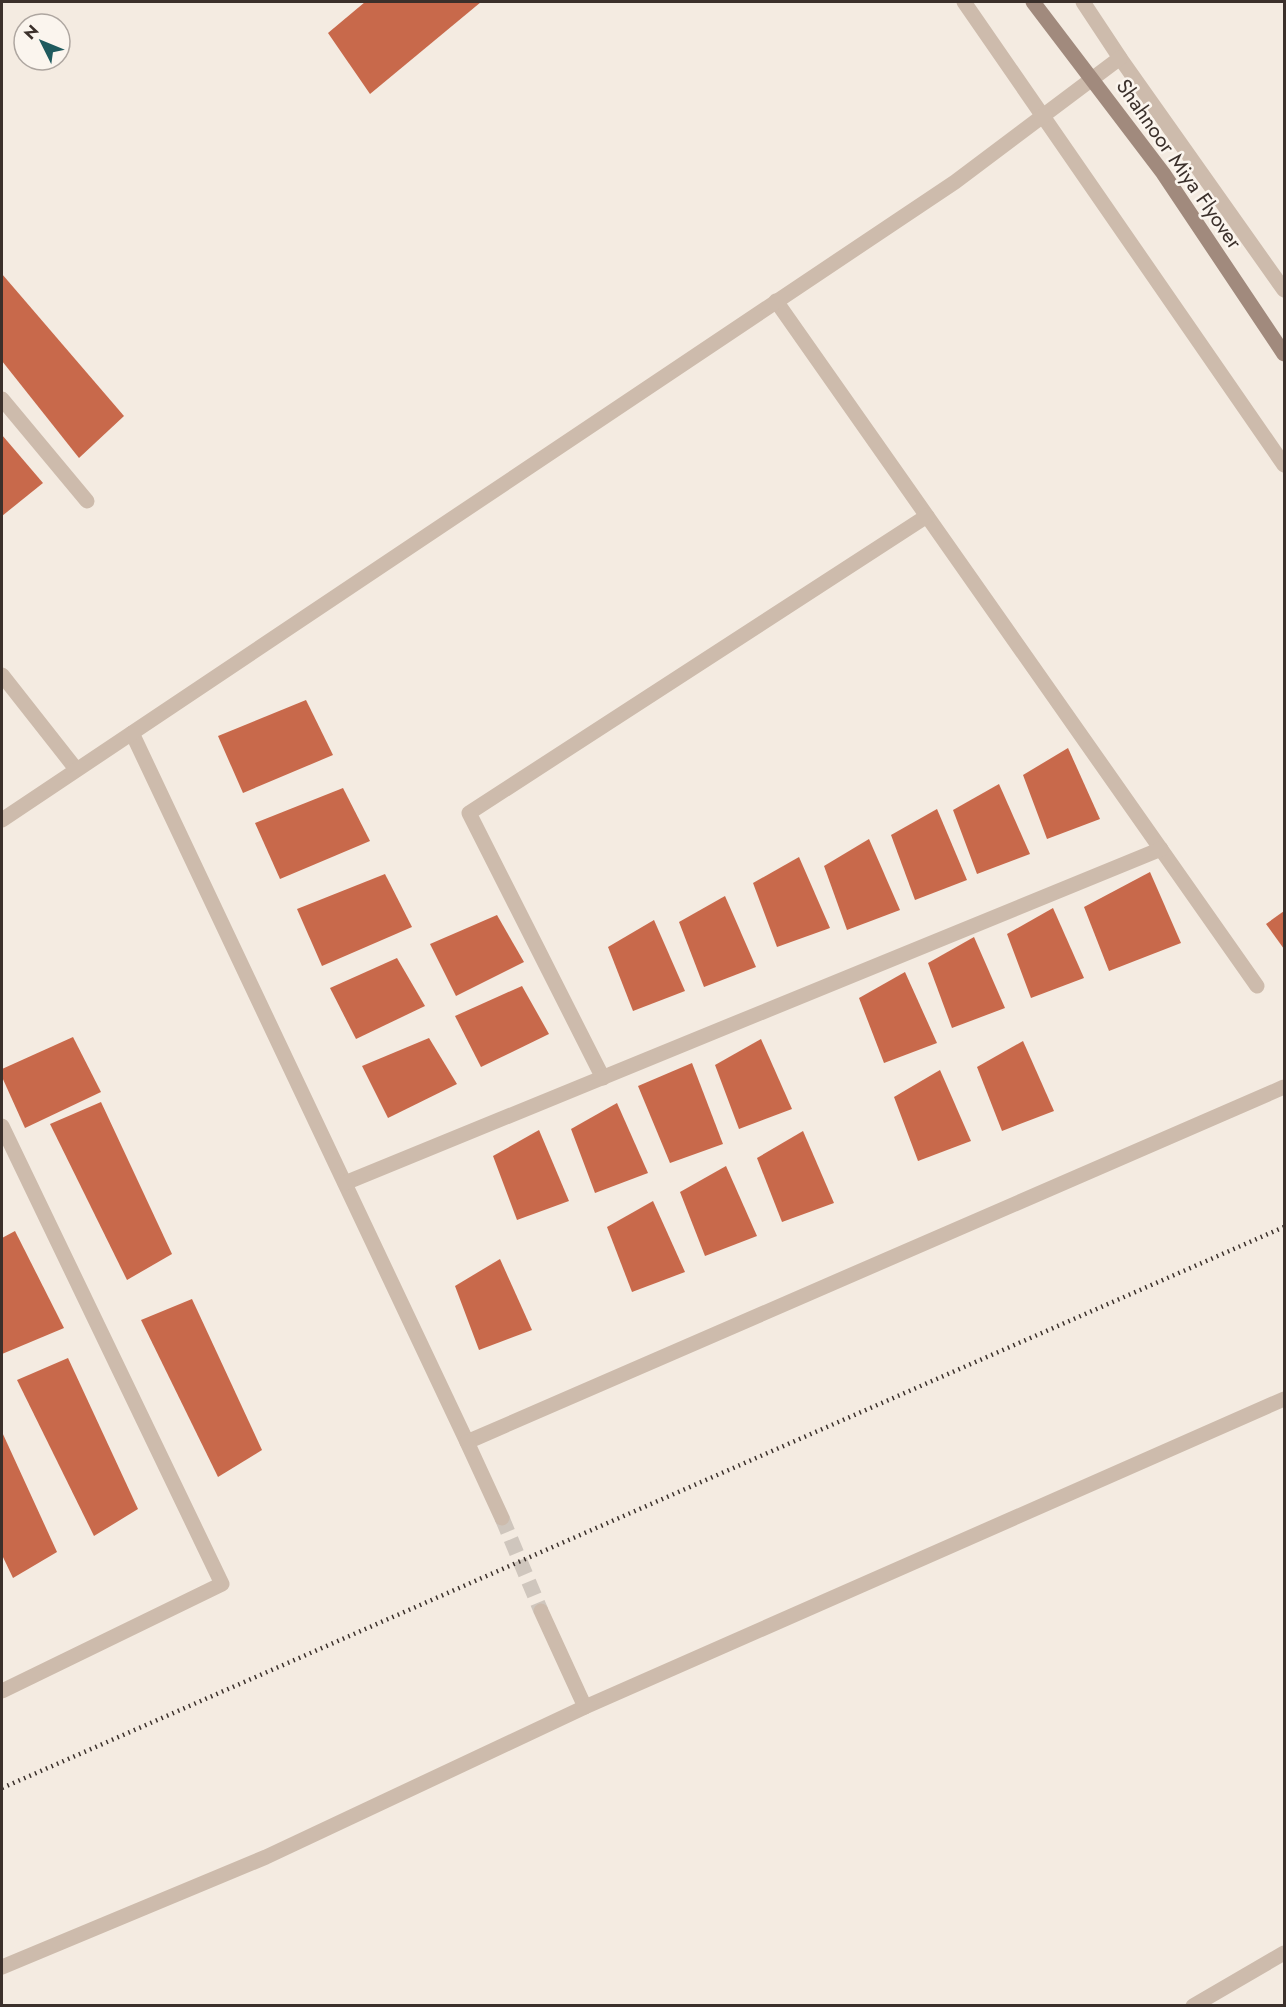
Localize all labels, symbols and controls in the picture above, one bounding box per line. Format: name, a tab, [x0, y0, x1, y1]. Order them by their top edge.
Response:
north arrow	[12, 12, 72, 72]
text: N	[19, 20, 44, 45]
street label: Shahnoor Miya Flyover	[1109, 73, 1250, 256]

